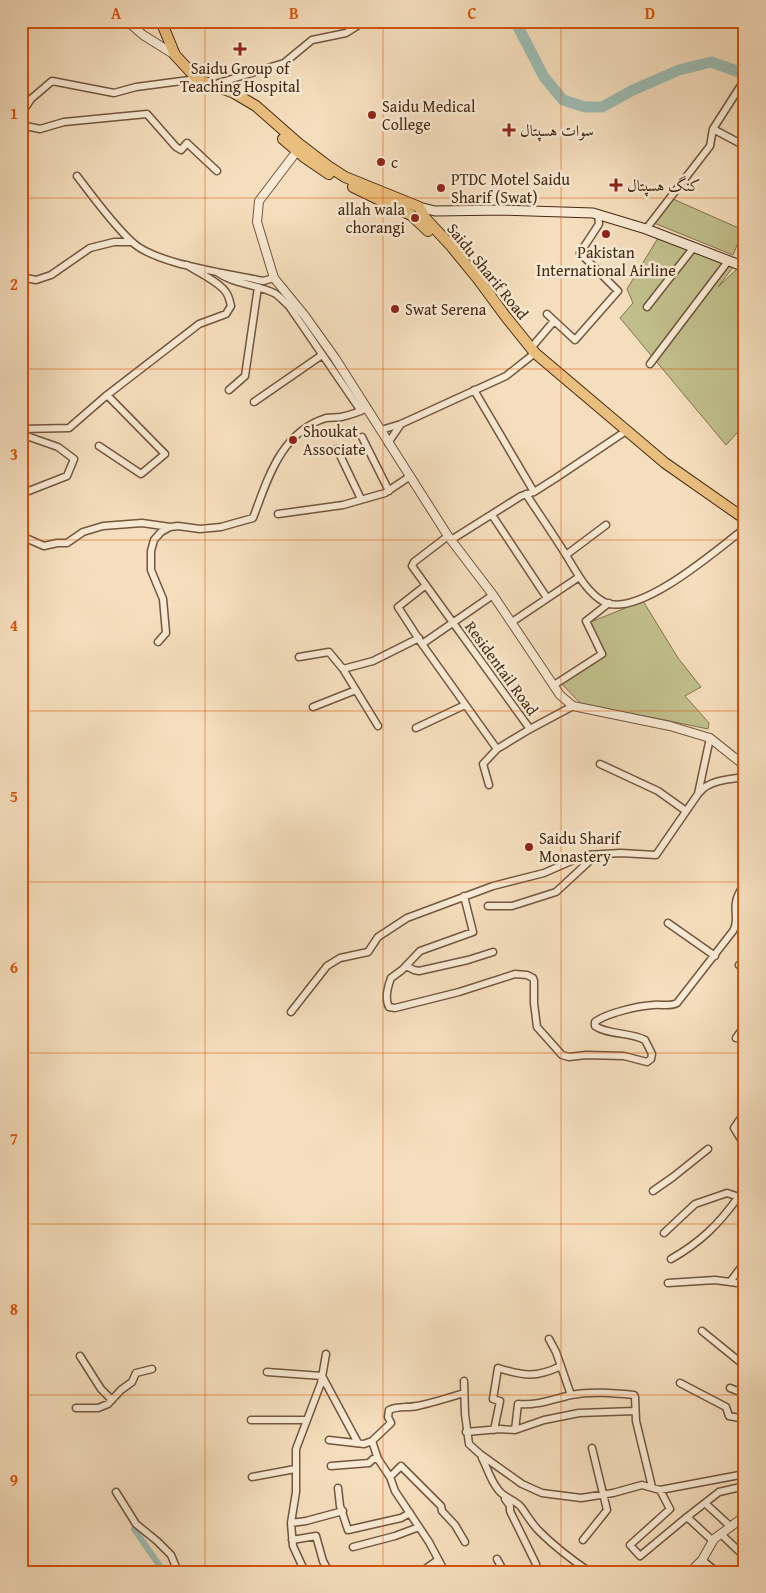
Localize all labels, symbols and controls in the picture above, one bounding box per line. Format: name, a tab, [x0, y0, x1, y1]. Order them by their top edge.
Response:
text: A	[111, 1, 122, 25]
text: B	[289, 1, 299, 25]
text: C	[467, 1, 477, 25]
text: D	[645, 1, 655, 25]
marker: Saidu Group of Teaching Hospital	[233, 42, 247, 56]
place label: Saidu Group of Teaching Hospital	[180, 56, 301, 98]
place label: Saidu Medical College	[382, 94, 476, 136]
text: 1	[10, 101, 18, 125]
marker: Saidu Medical College	[366, 109, 378, 121]
place label: سوات ہسپتال	[520, 118, 594, 142]
marker: سوات ہسپتال	[502, 123, 516, 137]
place label: c	[391, 150, 398, 174]
marker: c	[375, 156, 387, 168]
place label: PTDC Motel Saidu Sharif (Swat)	[451, 167, 570, 209]
place label: کنگ ہسپتال	[627, 173, 701, 197]
marker: کنگ ہسپتال	[609, 178, 623, 192]
marker: PTDC Motel Saidu Sharif (Swat)	[435, 182, 447, 194]
place label: allah wala chorangi	[338, 197, 406, 239]
marker: allah wala chorangi	[409, 212, 421, 224]
street label: Saidu Sharif Road	[441, 218, 535, 325]
marker: Pakistan International Airline	[600, 228, 612, 240]
place label: Pakistan International Airline	[536, 240, 676, 282]
text: 2	[10, 272, 18, 296]
place label: Swat Serena	[405, 297, 487, 321]
marker: Swat Serena	[389, 303, 401, 315]
place label: Shoukat Associate	[303, 419, 366, 461]
marker: Shoukat Associate	[287, 434, 299, 446]
text: 3	[10, 442, 18, 466]
text: 4	[10, 613, 18, 637]
street label: Residentail Road	[459, 616, 545, 721]
text: 5	[10, 784, 18, 808]
place label: Saidu Sharif Monastery	[539, 826, 622, 868]
marker: Saidu Sharif Monastery	[523, 841, 535, 853]
text: 6	[10, 955, 18, 979]
text: 7	[10, 1126, 18, 1150]
text: 8	[10, 1297, 18, 1321]
text: 9	[10, 1468, 18, 1492]

